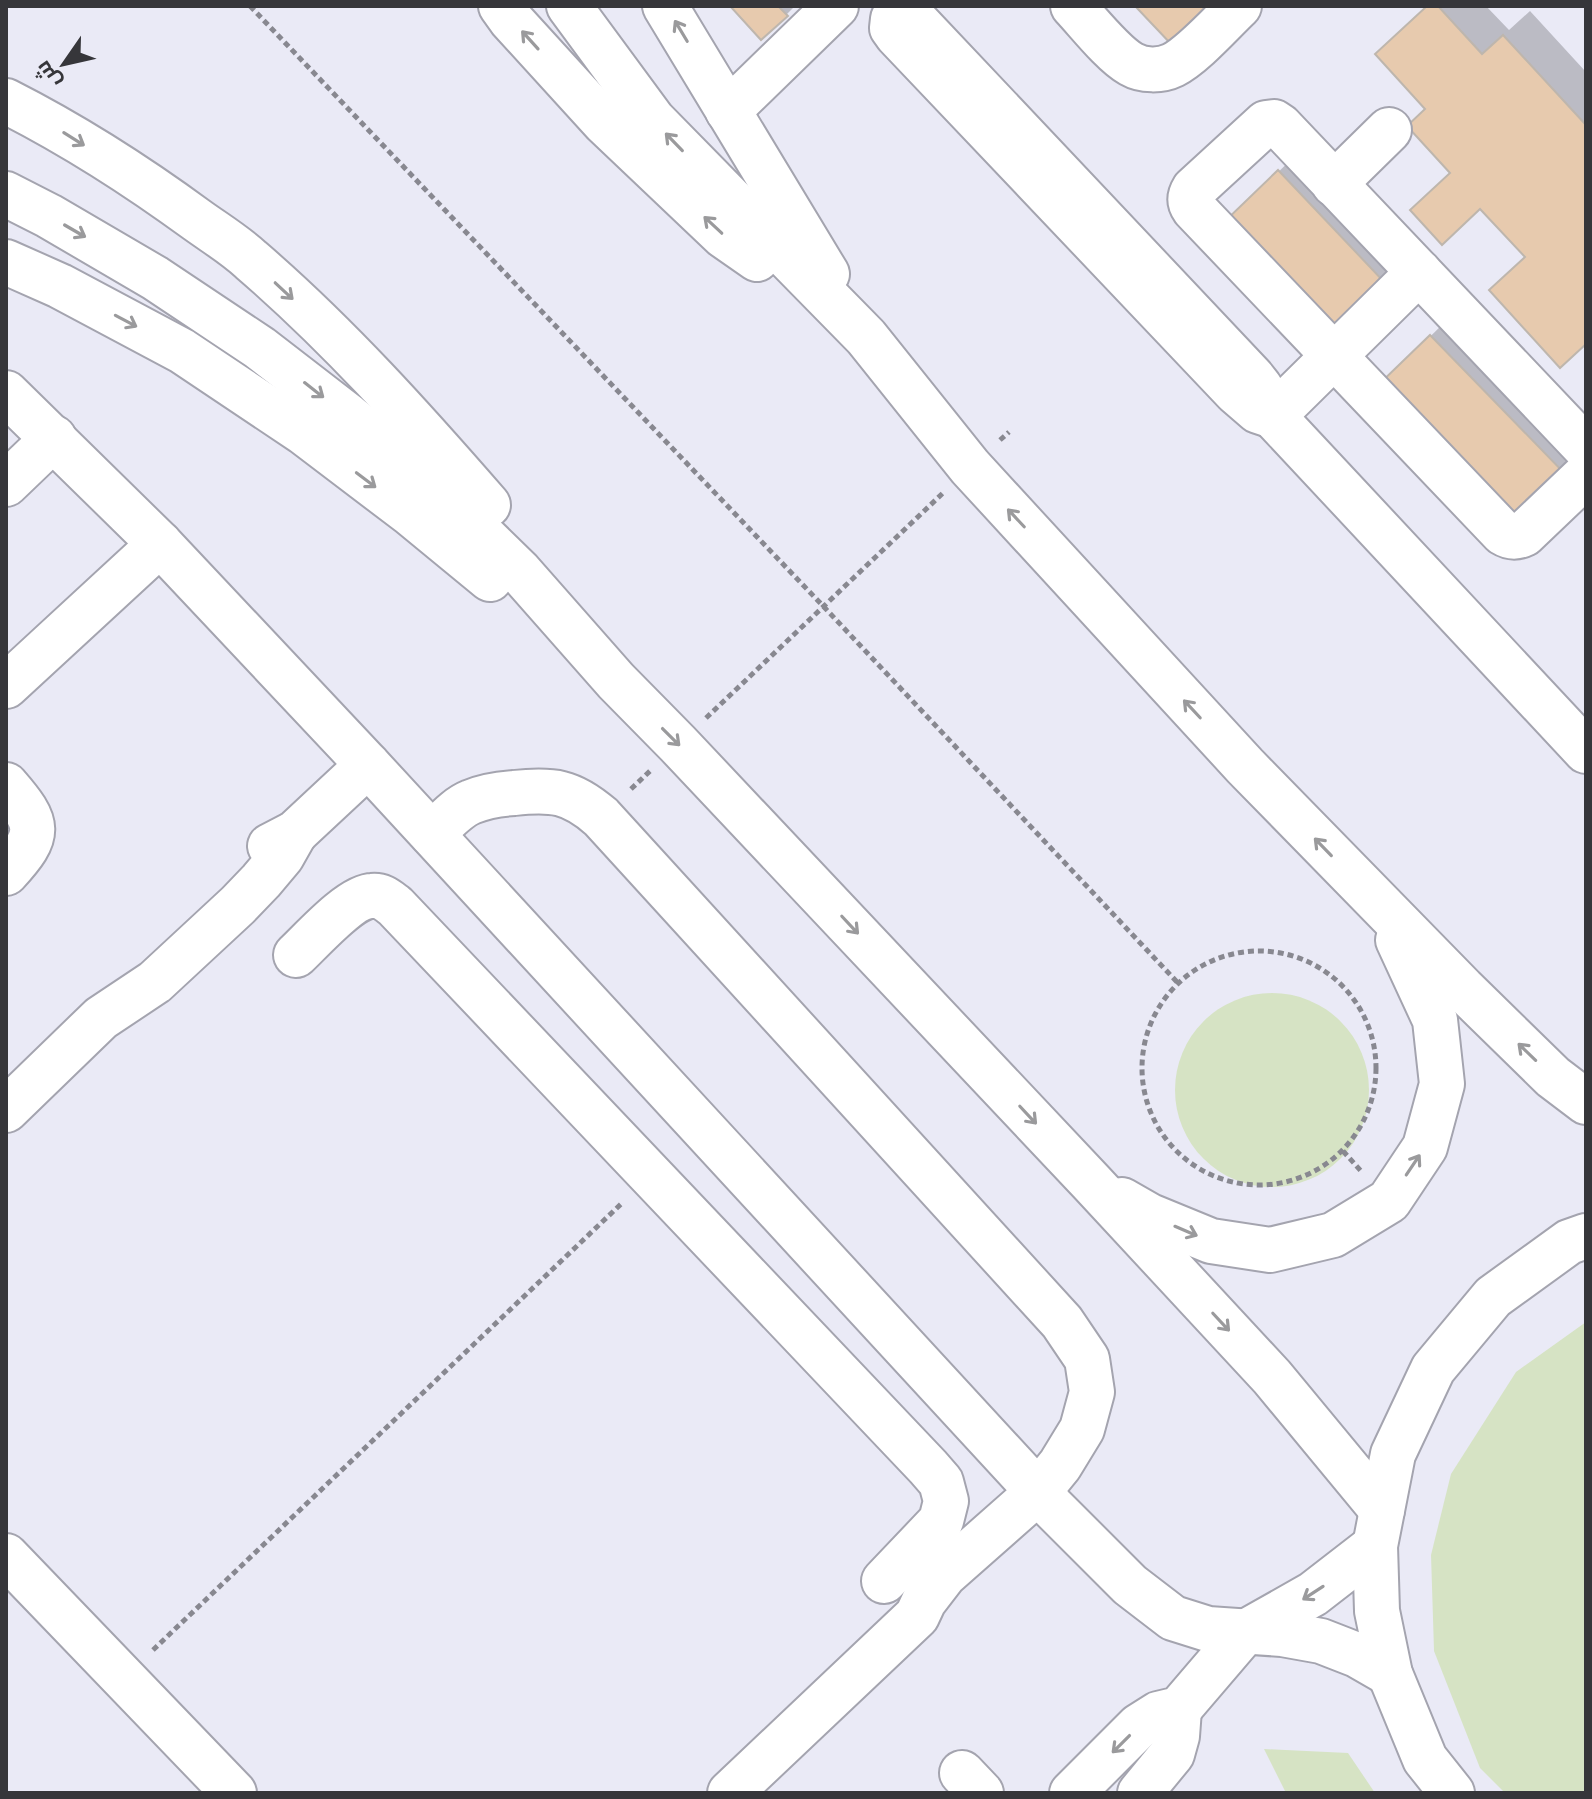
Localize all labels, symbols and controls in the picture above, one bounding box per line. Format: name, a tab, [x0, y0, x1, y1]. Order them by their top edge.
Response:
one-way arrow	[672, 20, 688, 43]
north arrow	[24, 24, 104, 104]
one-way arrow	[522, 31, 540, 51]
text: ش	[28, 56, 67, 95]
one-way arrow	[62, 131, 85, 147]
one-way arrow	[665, 132, 684, 152]
one-way arrow	[703, 215, 723, 234]
one-way arrow	[63, 223, 86, 239]
one-way arrow	[274, 281, 294, 299]
one-way arrow	[114, 314, 137, 330]
one-way arrow	[303, 381, 324, 399]
one-way arrow	[355, 471, 376, 488]
one-way arrow	[1008, 508, 1026, 528]
one-way arrow	[1184, 699, 1202, 719]
one-way arrow	[661, 727, 681, 746]
one-way arrow	[1314, 838, 1333, 857]
one-way arrow	[840, 915, 858, 935]
one-way arrow	[1517, 1042, 1537, 1061]
one-way arrow	[1018, 1104, 1037, 1124]
one-way arrow	[1405, 1154, 1421, 1177]
one-way arrow	[1173, 1225, 1198, 1239]
one-way arrow	[1212, 1312, 1230, 1332]
one-way arrow	[1303, 1585, 1325, 1602]
one-way arrow	[1112, 1734, 1131, 1753]

